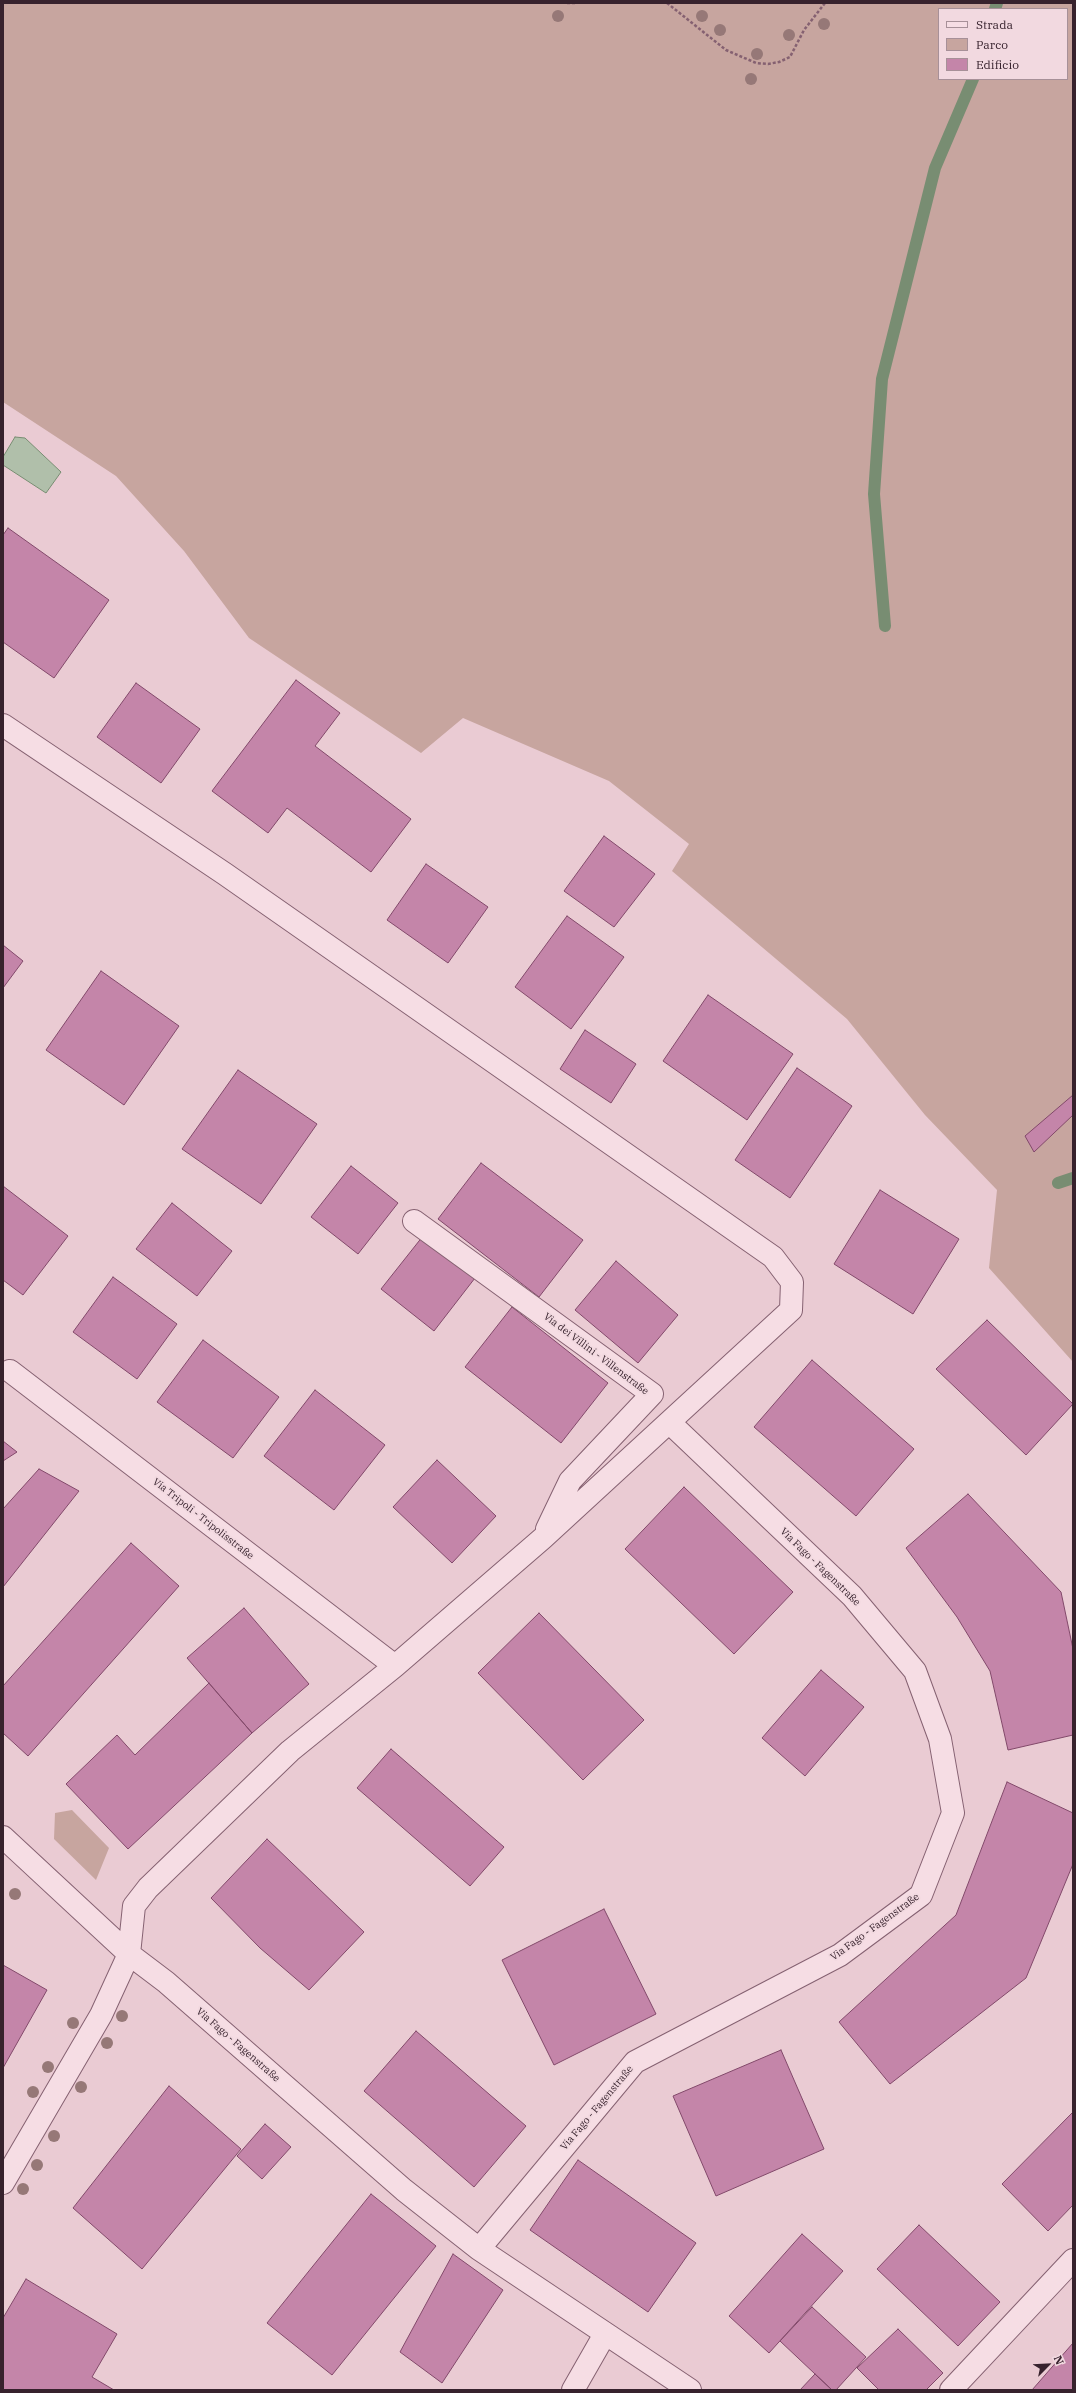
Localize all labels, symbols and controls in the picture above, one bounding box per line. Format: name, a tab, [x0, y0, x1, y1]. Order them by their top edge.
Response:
legend	[938, 8, 1068, 80]
text: Strada	[976, 17, 1013, 32]
text: Parco	[976, 37, 1008, 52]
text: Edificio	[976, 57, 1019, 72]
street label: Via dei Villini - Villenstraße	[541, 1311, 651, 1397]
street label: Via Tripoli - Tripolisstraße	[150, 1476, 256, 1562]
street label: Via Fago - Fagenstraße	[777, 1526, 863, 1608]
street label: Via Fago - Fagenstraße	[828, 1891, 922, 1963]
street label: Via Fago - Fagenstraße	[194, 2005, 282, 2085]
street label: Via Fago - Fagenstraße	[558, 2063, 636, 2153]
north arrow	[1028, 2345, 1068, 2385]
text: N	[1051, 2353, 1067, 2367]

